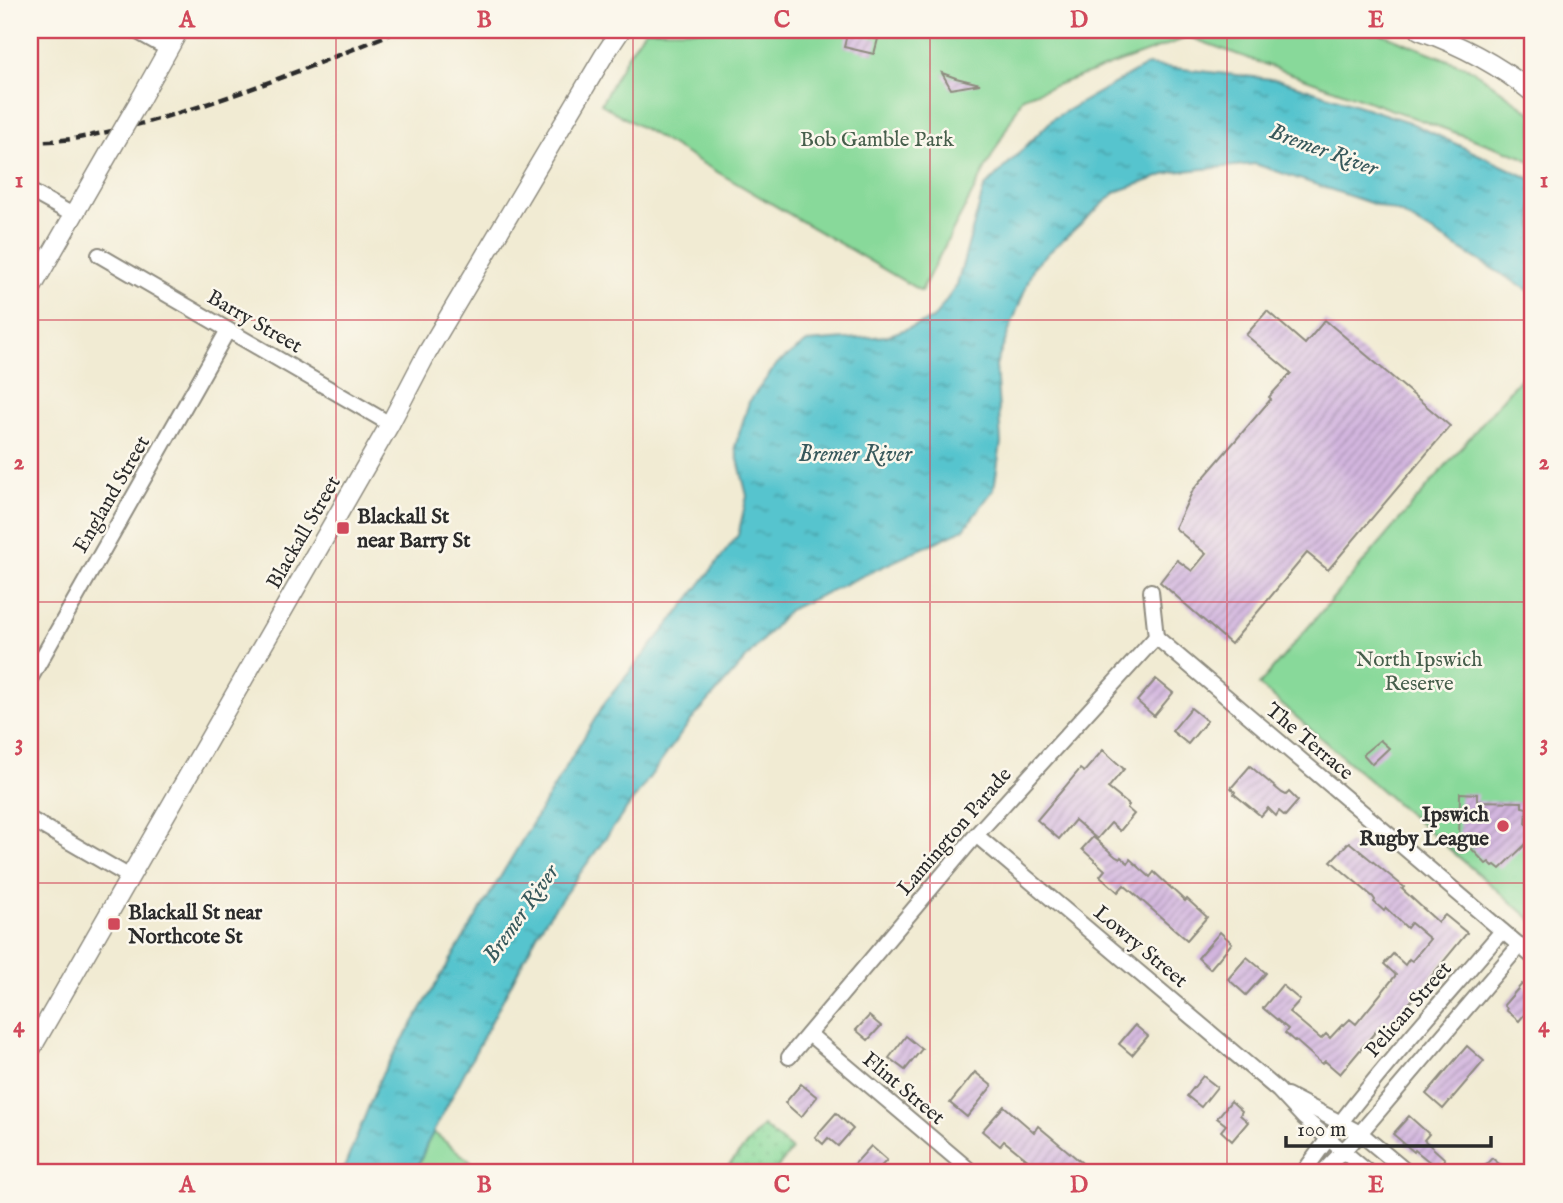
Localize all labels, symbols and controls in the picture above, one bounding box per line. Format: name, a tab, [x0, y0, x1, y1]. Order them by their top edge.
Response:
text: A	[178, 6, 196, 35]
text: B	[476, 6, 492, 35]
text: C	[774, 6, 791, 35]
text: D	[1070, 6, 1088, 35]
text: E	[1368, 6, 1384, 35]
water label: Bremer River	[1265, 117, 1383, 184]
park label: Bob Gamble Park	[800, 127, 955, 154]
text: 1	[15, 166, 23, 195]
text: 1	[1540, 166, 1548, 195]
street label: Barry Street	[202, 284, 307, 360]
street label: England Street	[68, 431, 157, 558]
water label: Bremer River	[798, 440, 913, 469]
text: 2	[14, 448, 25, 477]
text: 2	[1539, 448, 1550, 477]
street label: Blackall Street	[261, 471, 348, 594]
place label: Blackall St near Barry St	[357, 504, 471, 555]
marker: Blackall St near Barry St	[335, 520, 351, 536]
park label: North Ipswich Reserve	[1356, 647, 1482, 698]
street label: The Terrace	[1259, 697, 1359, 787]
text: 3	[15, 729, 23, 758]
text: 3	[1540, 729, 1548, 758]
street label: Lamington Parade	[892, 762, 1018, 902]
place label: Ipswich Rugby League	[1359, 802, 1490, 853]
marker: Ipswich Rugby League	[1495, 818, 1511, 834]
water label: Bremer River	[477, 858, 566, 969]
place label: Blackall St near Northcote St	[127, 900, 263, 951]
street label: Lowry Street	[1087, 900, 1193, 994]
marker: Blackall St near Northcote St	[106, 916, 122, 932]
street label: Pelican Street	[1360, 956, 1458, 1064]
text: 4	[13, 1011, 25, 1040]
text: 4	[1538, 1011, 1550, 1040]
street label: Flint Street	[856, 1047, 950, 1132]
scale bar	[1286, 1105, 1491, 1149]
text: 100 m	[1297, 1117, 1346, 1144]
text: A	[178, 1171, 196, 1200]
text: B	[476, 1171, 492, 1200]
text: C	[774, 1171, 791, 1200]
text: D	[1070, 1171, 1088, 1200]
text: E	[1368, 1171, 1384, 1200]

